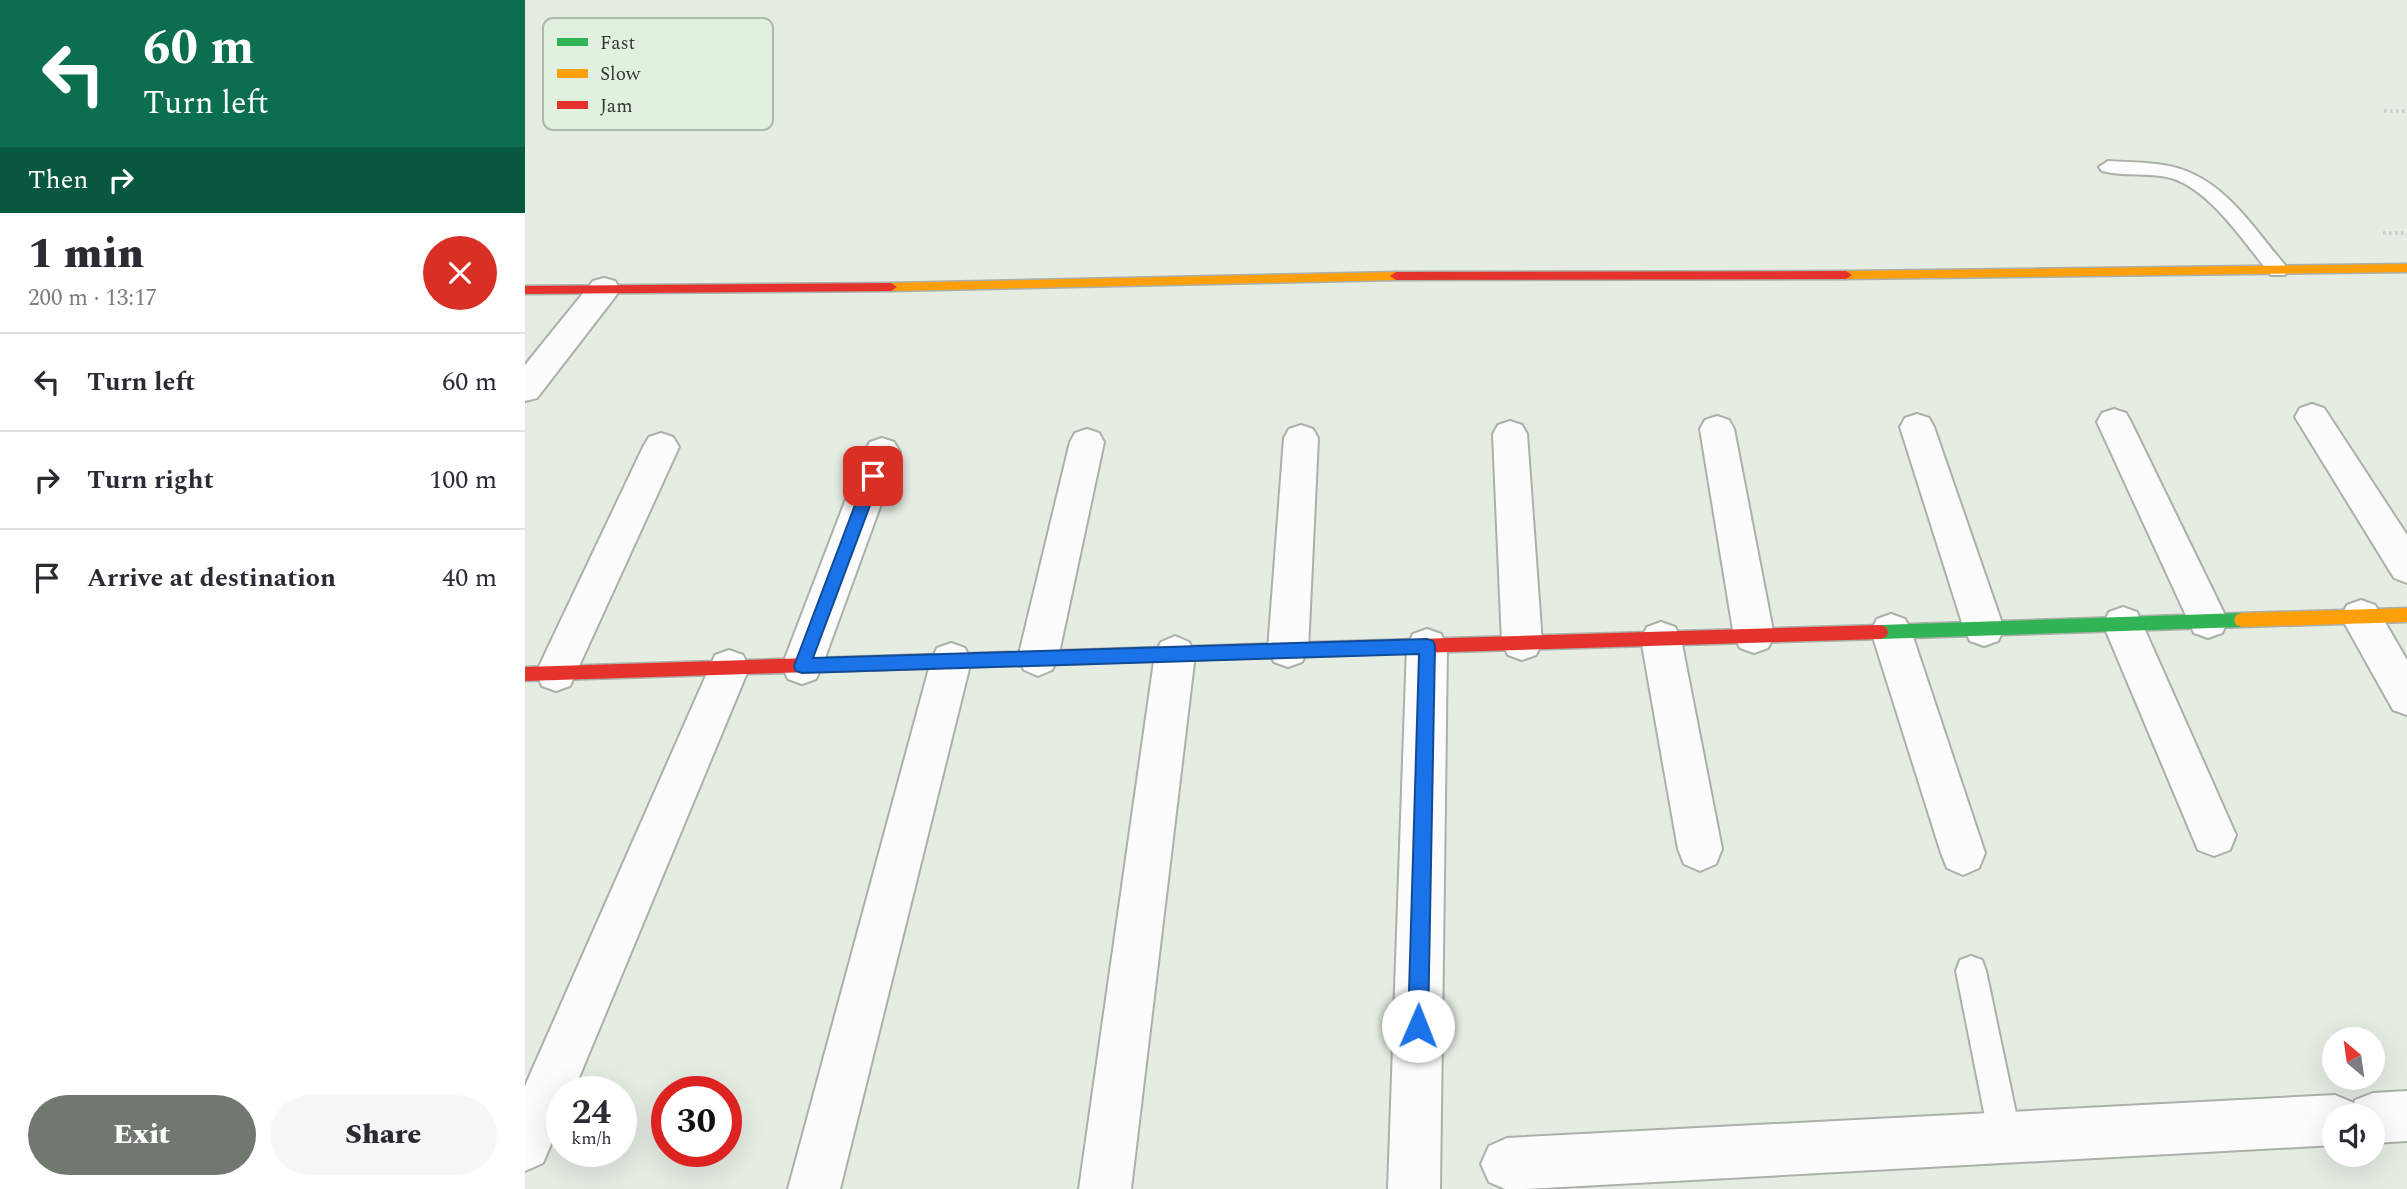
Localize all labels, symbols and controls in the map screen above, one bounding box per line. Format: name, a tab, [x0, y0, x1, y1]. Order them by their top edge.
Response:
text: 60 m	[143, 11, 254, 86]
legend	[543, 18, 773, 130]
icon: left	[28, 28, 119, 119]
text: Fast	[600, 29, 636, 58]
text: Slow	[600, 60, 641, 89]
text: Turn left	[143, 79, 269, 128]
text: Jam	[600, 92, 632, 121]
text: Then	[28, 160, 88, 200]
icon: right	[102, 161, 140, 199]
text: 1 min	[28, 223, 144, 286]
button: close	[423, 236, 497, 310]
text: 200 m · 13:17	[28, 281, 157, 316]
text: Turn left	[87, 362, 195, 402]
text: 60 m	[442, 362, 497, 402]
icon: left	[28, 363, 66, 401]
pin	[843, 446, 903, 506]
icon: arrive	[854, 457, 892, 495]
text: Turn right	[87, 460, 214, 500]
text: 100 m	[429, 460, 497, 500]
icon: right	[28, 461, 66, 499]
text: Arrive at destination	[87, 558, 336, 598]
text: 40 m	[442, 558, 497, 598]
icon: arrive	[28, 559, 66, 597]
position arrow	[1381, 989, 1455, 1063]
north arrow	[2322, 1027, 2385, 1090]
map controls	[2322, 1027, 2385, 1167]
speed limit sign: 30	[651, 1076, 742, 1167]
text: 24	[572, 1086, 611, 1139]
button: Exit	[28, 1095, 256, 1175]
button: Share	[270, 1095, 497, 1175]
button: sound	[2322, 1104, 2385, 1167]
text: km/h	[571, 1125, 612, 1152]

